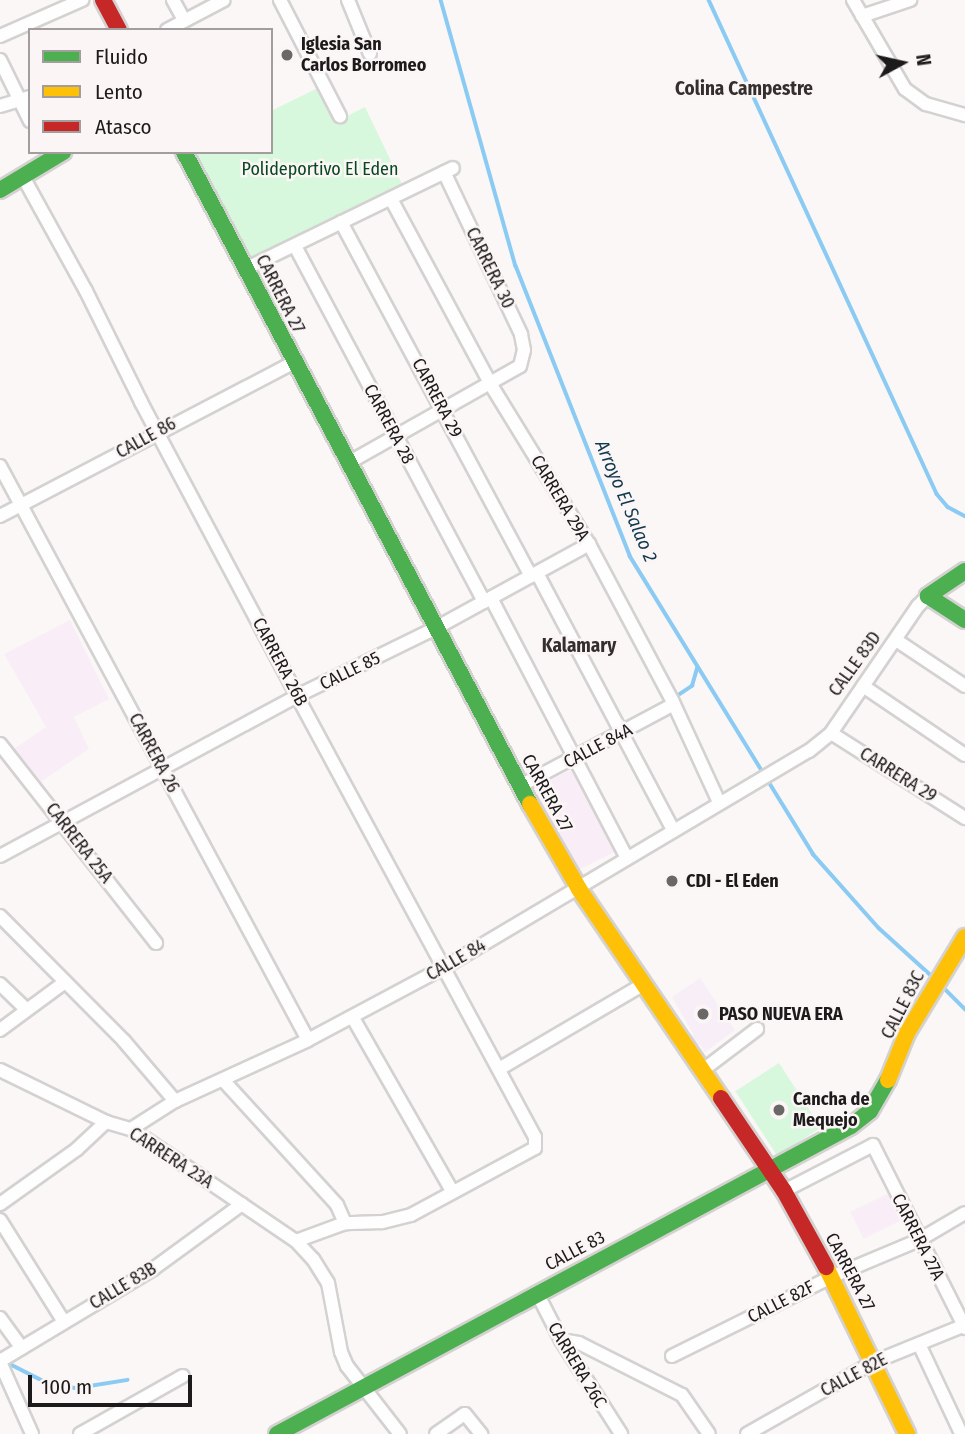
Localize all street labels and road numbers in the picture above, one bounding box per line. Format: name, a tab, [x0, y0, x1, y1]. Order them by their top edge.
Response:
street label: CARRERA 30	[461, 224, 519, 312]
street label: CARRERA 27	[251, 251, 309, 337]
street label: CARRERA 29	[407, 355, 467, 441]
street label: CARRERA 28	[359, 380, 419, 468]
street label: CALLE 86	[112, 413, 180, 463]
street label: CARRERA 29A	[526, 451, 594, 545]
street label: CARRERA 26B	[248, 614, 312, 710]
street label: CALLE 83D	[824, 627, 886, 701]
street label: CALLE 85	[316, 647, 384, 695]
street label: CARRERA 26	[124, 710, 184, 796]
street label: CALLE 84A	[560, 719, 636, 773]
street label: CARRERA 29	[855, 743, 941, 807]
street label: CARRERA 27	[517, 750, 577, 836]
street label: CARRERA 25A	[41, 799, 117, 887]
street label: CALLE 84	[422, 934, 490, 986]
street label: CALLE 83C	[877, 967, 929, 1043]
street label: CARRERA 23A	[125, 1123, 217, 1193]
street label: CARRERA 27A	[887, 1190, 949, 1284]
street label: CALLE 83	[542, 1226, 608, 1276]
street label: CARRERA 27	[820, 1229, 880, 1315]
street label: CALLE 83B	[86, 1258, 160, 1314]
street label: CALLE 82F	[744, 1276, 818, 1328]
street label: CARRERA 26C	[543, 1318, 611, 1412]
street label: CALLE 82E	[817, 1348, 891, 1402]

